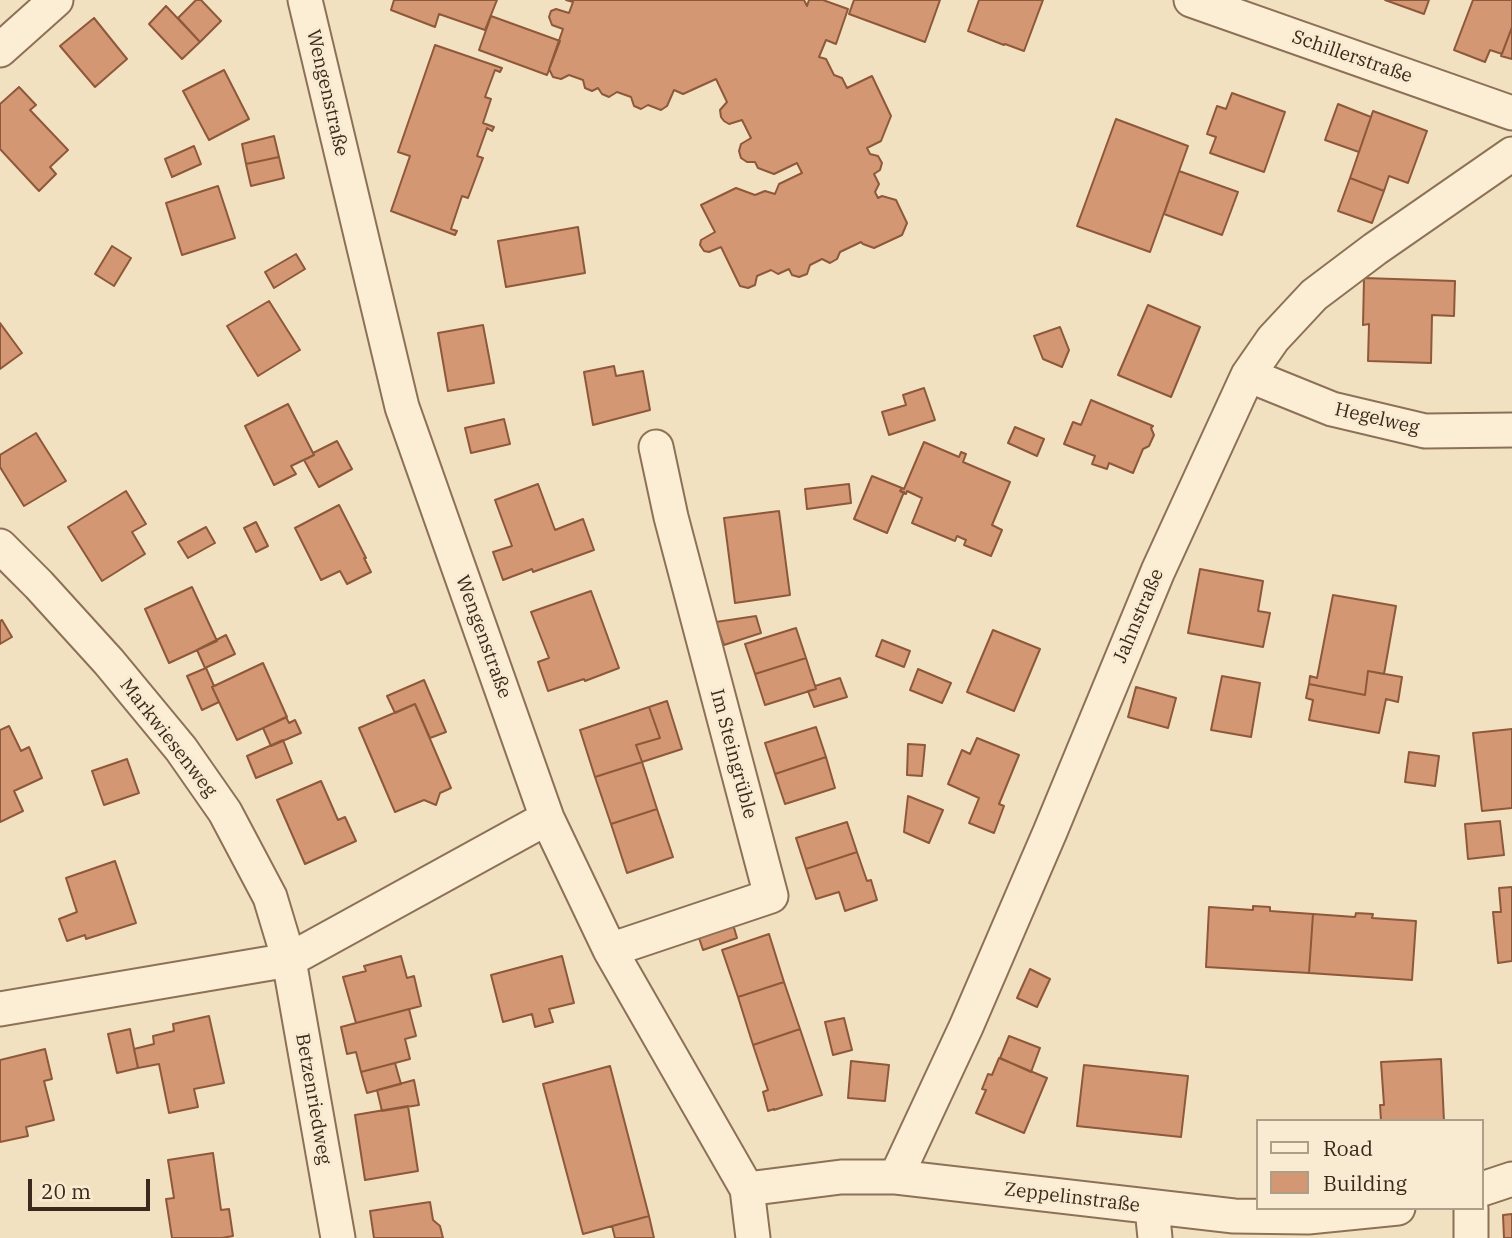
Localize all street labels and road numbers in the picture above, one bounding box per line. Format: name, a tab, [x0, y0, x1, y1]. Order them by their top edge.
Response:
street label: Schillerstraße	[1289, 26, 1415, 88]
street label: Wengenstraße	[301, 27, 353, 159]
street label: Hegelweg	[1332, 398, 1422, 440]
street label: Jahnstraße	[1109, 566, 1169, 666]
street label: Wengenstraße	[450, 572, 516, 702]
street label: Markwiesenweg	[115, 674, 221, 802]
street label: Im Steingrüble	[705, 687, 761, 821]
street label: Betzenriedweg	[290, 1032, 336, 1166]
street label: Zeppelinstraße	[1003, 1178, 1141, 1218]

